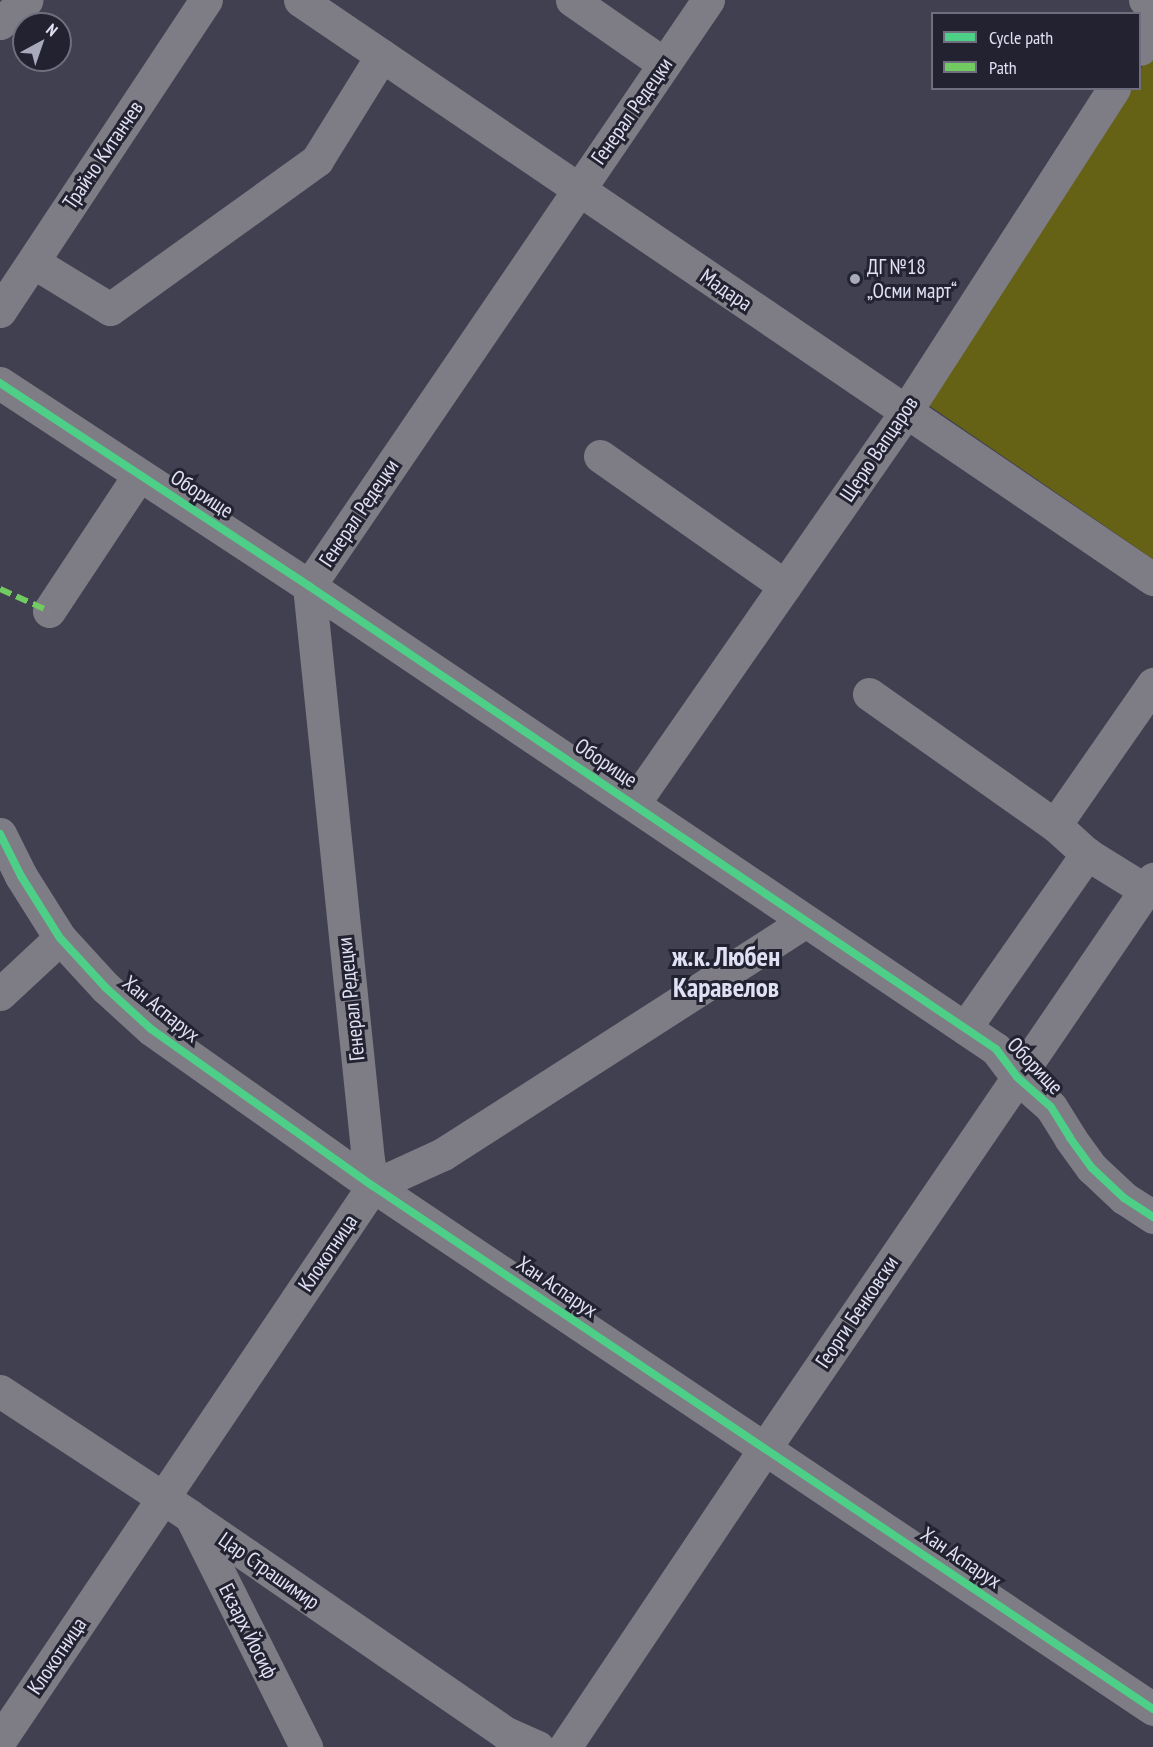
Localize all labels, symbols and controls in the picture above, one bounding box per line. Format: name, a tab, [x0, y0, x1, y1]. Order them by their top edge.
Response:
north arrow	[12, 12, 72, 72]
legend	[931, 12, 1141, 90]
text: N	[43, 19, 62, 40]
text: Cycle path	[989, 26, 1053, 49]
street label: Генерал Редецки	[586, 53, 678, 169]
text: Path	[989, 56, 1017, 79]
street label: Трайчо Китанчев	[58, 96, 148, 214]
place label: ДГ №18 „Осми март“	[867, 254, 957, 304]
street label: Мадара	[695, 264, 757, 316]
marker: ДГ №18 „Осми март“	[848, 272, 862, 286]
street label: Щерю Вапцаров	[835, 392, 923, 506]
street label: Генерал Редецки	[314, 454, 404, 572]
street label: Оборище	[166, 465, 238, 523]
street label: Оборище	[570, 733, 642, 793]
street label: Генерал Редецки	[332, 936, 370, 1062]
district label: ж.к. Любен Каравелов	[671, 940, 781, 1003]
street label: Хан Аспарух	[117, 970, 205, 1048]
street label: Оборище	[1002, 1032, 1068, 1100]
street label: Клокотница	[293, 1210, 363, 1296]
street label: Хан Аспарух	[512, 1251, 602, 1323]
street label: Георги Бенковски	[810, 1251, 904, 1373]
street label: Хан Аспарух	[916, 1522, 1006, 1594]
street label: Цар Страшимир	[214, 1527, 324, 1615]
street label: Екзарх Йосиф	[213, 1579, 283, 1683]
street label: Клокотница	[22, 1613, 92, 1699]

